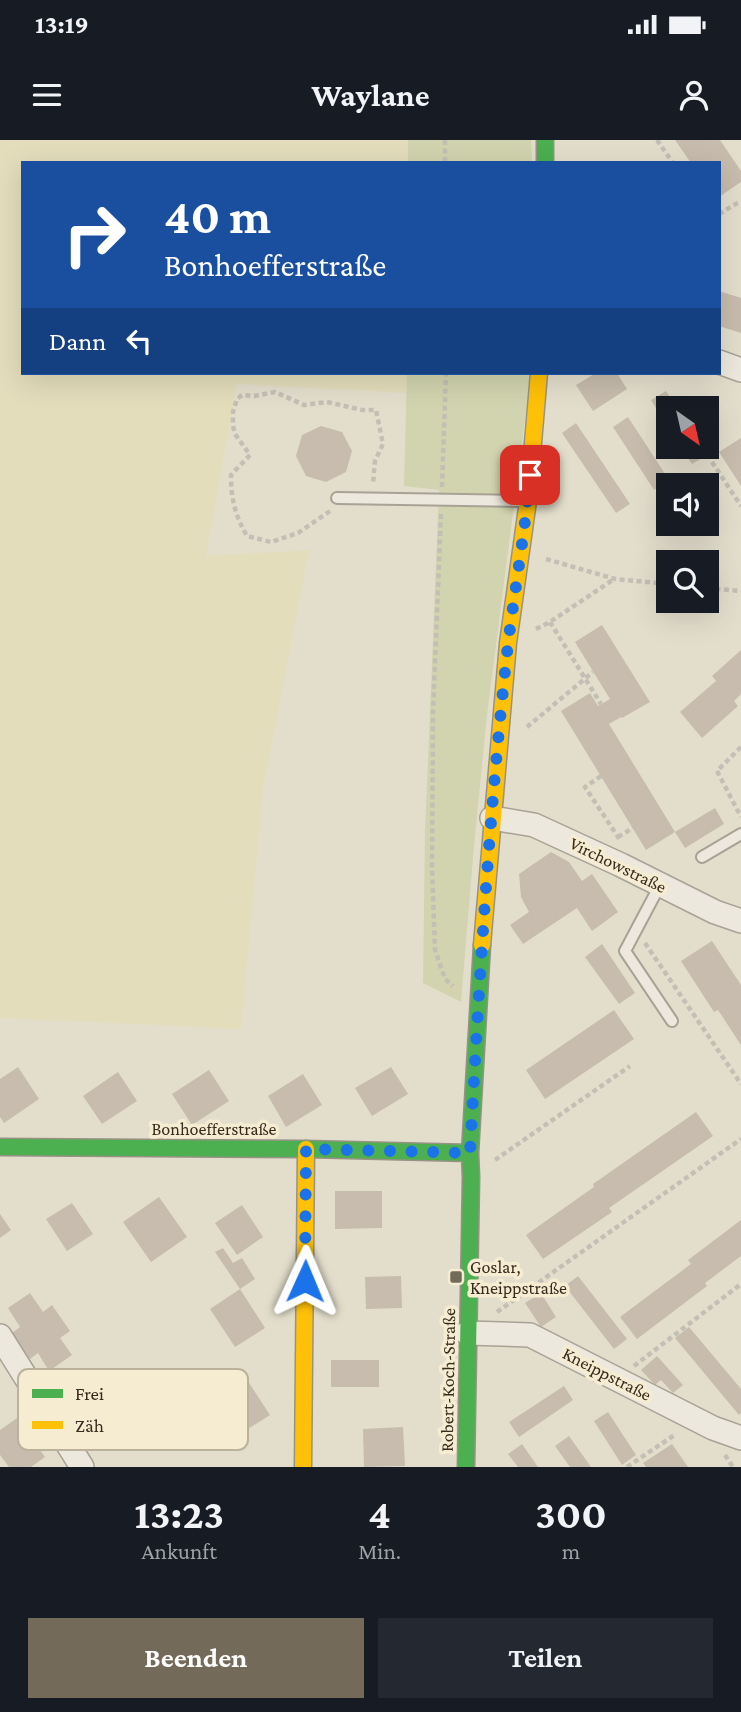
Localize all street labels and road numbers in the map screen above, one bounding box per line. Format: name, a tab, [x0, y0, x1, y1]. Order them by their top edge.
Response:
street label: Virchowstraße	[566, 833, 670, 897]
street label: Bonhoefferstraße	[151, 1119, 277, 1139]
street label: Robert-Koch-Straße	[437, 1308, 459, 1452]
street label: Kneippstraße	[559, 1343, 655, 1405]

